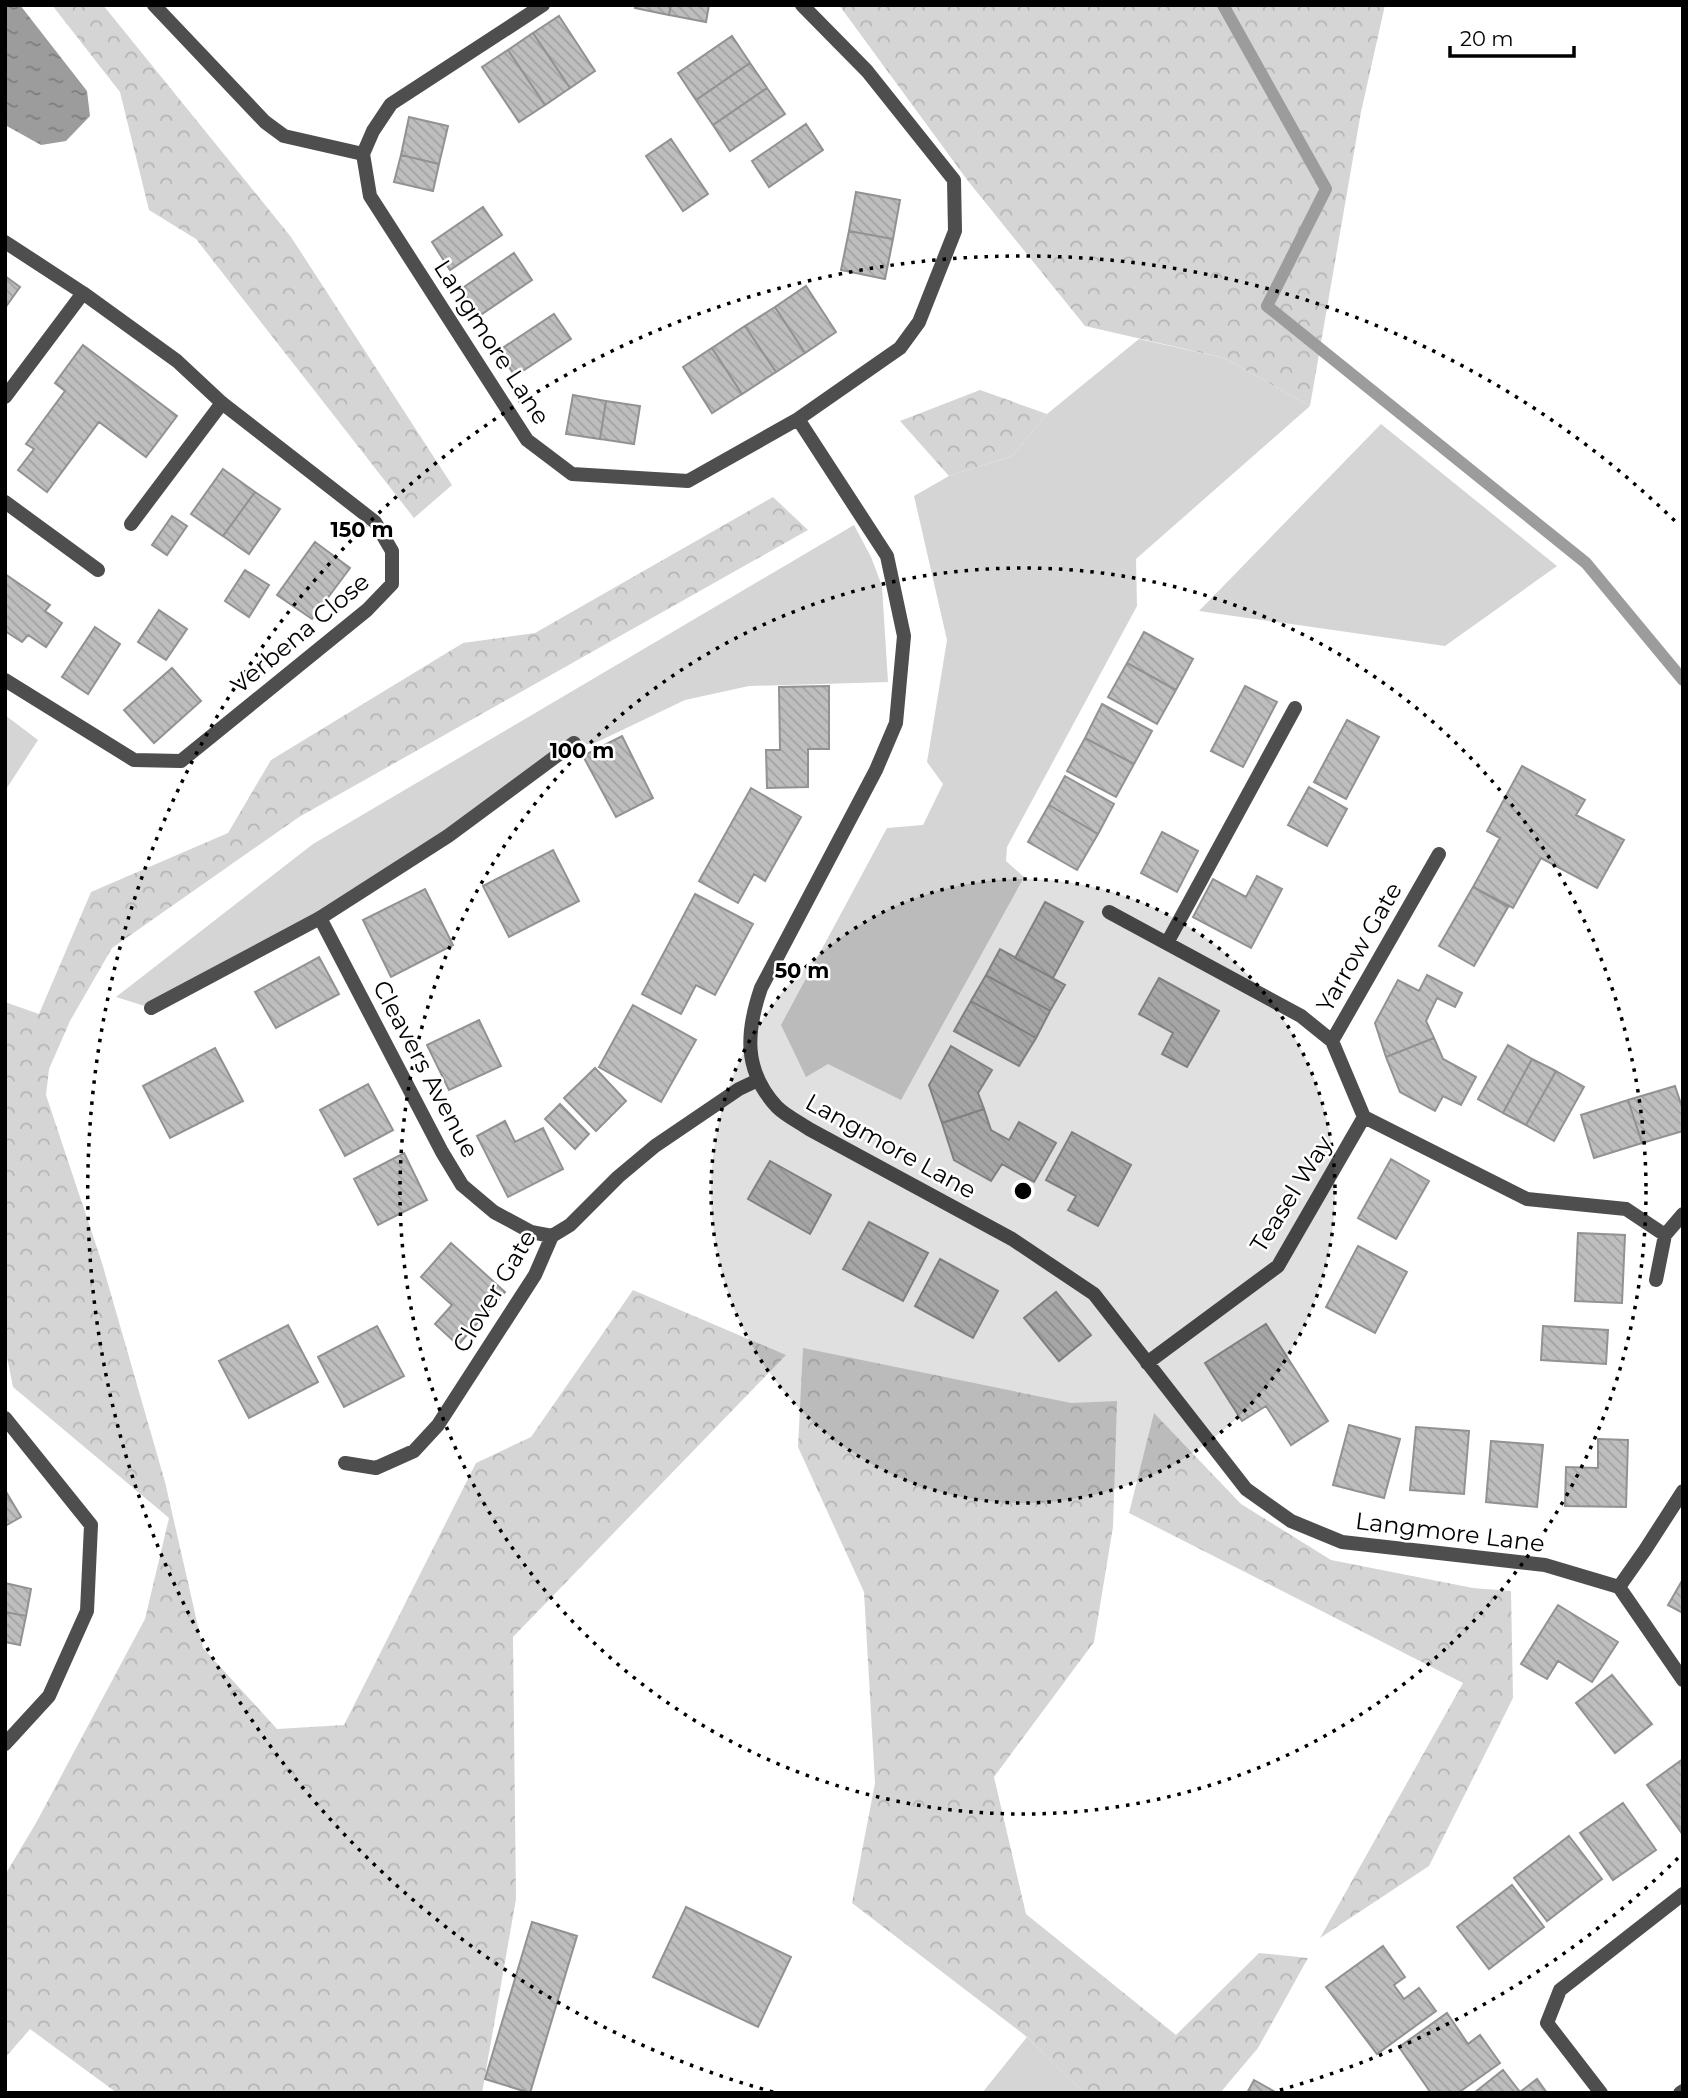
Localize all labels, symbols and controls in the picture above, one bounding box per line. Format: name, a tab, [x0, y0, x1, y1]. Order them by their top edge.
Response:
scale bar	[1450, 14, 1574, 58]
text: 20 m	[1460, 26, 1514, 51]
street label: Langmore Lane	[428, 254, 556, 430]
text: 150 m	[331, 517, 393, 542]
street label: Verbena Close	[225, 567, 375, 699]
text: 100 m	[550, 738, 614, 763]
street label: Yarrow Gate	[1310, 877, 1408, 1017]
text: 50 m	[775, 958, 829, 983]
street label: Cleavers Avenue	[367, 975, 485, 1163]
street label: Langmore Lane	[801, 1087, 981, 1205]
street label: Teasel Way	[1244, 1130, 1338, 1258]
centre of rings	[1011, 1179, 1035, 1203]
street label: Clover Gate	[446, 1225, 542, 1357]
street label: Langmore Lane	[1354, 1506, 1546, 1558]

